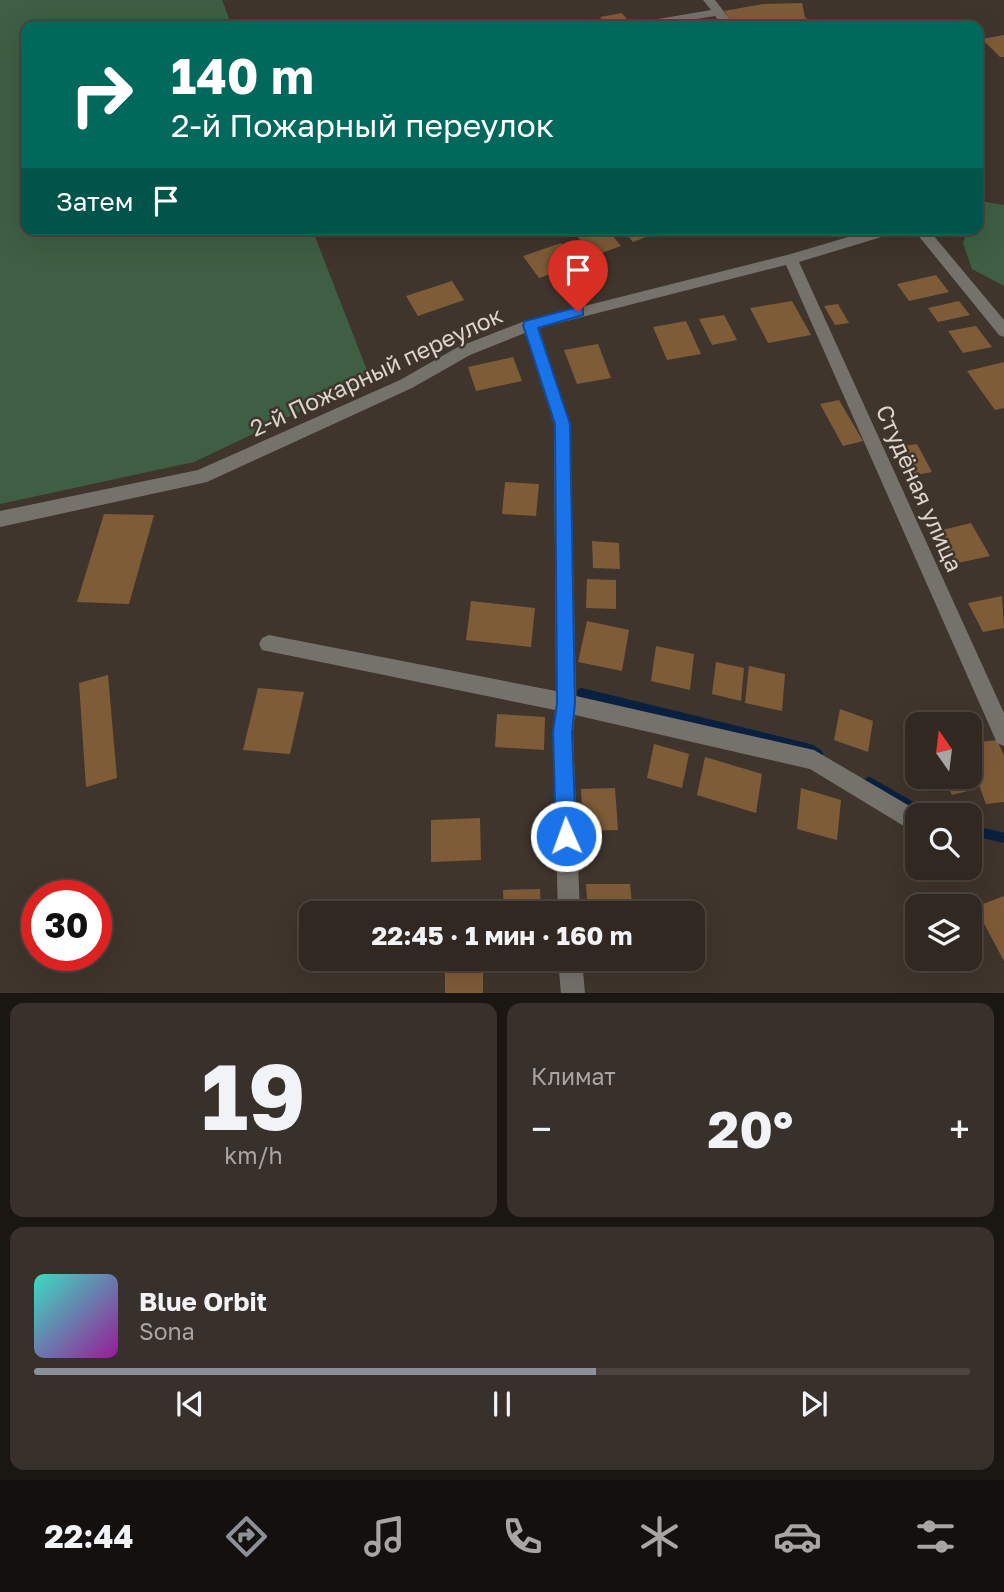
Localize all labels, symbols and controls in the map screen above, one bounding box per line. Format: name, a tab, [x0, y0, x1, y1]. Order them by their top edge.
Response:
text: 140 m	[171, 46, 314, 105]
icon: right	[56, 49, 147, 140]
text: 2-й Пожарный переулок	[171, 106, 554, 144]
icon: arrive	[147, 182, 185, 220]
text: Затем	[56, 186, 133, 217]
pin	[548, 240, 608, 312]
icon: arrive	[559, 251, 597, 289]
street label: 2-й Пожарный переулок	[245, 300, 507, 442]
street label: Студёная улица	[871, 400, 969, 576]
north arrow	[905, 712, 982, 789]
map controls	[905, 712, 982, 971]
position arrow	[529, 799, 603, 873]
button: search	[905, 803, 982, 880]
speed limit sign: 30	[21, 880, 112, 971]
button: layers	[905, 894, 982, 971]
text: 22:45 · 1 мин · 160 m	[371, 920, 633, 951]
text: 19	[201, 1041, 306, 1150]
text: Климат	[531, 1062, 616, 1090]
text: 20°	[708, 1097, 793, 1159]
text: −	[531, 1106, 552, 1151]
text: +	[949, 1106, 970, 1151]
text: km/h	[224, 1141, 283, 1169]
text: Blue Orbit	[139, 1286, 267, 1317]
text: Sona	[139, 1317, 195, 1345]
icon: previous	[171, 1385, 209, 1423]
icon: pause	[483, 1385, 521, 1423]
icon: next	[795, 1385, 833, 1423]
icon: directions	[222, 1512, 271, 1561]
icon: music	[360, 1512, 409, 1561]
icon: phone	[498, 1512, 547, 1561]
icon: climate	[635, 1512, 684, 1561]
icon: car	[773, 1512, 822, 1561]
icon: filters	[911, 1512, 960, 1561]
text: 22:44	[44, 1517, 134, 1555]

